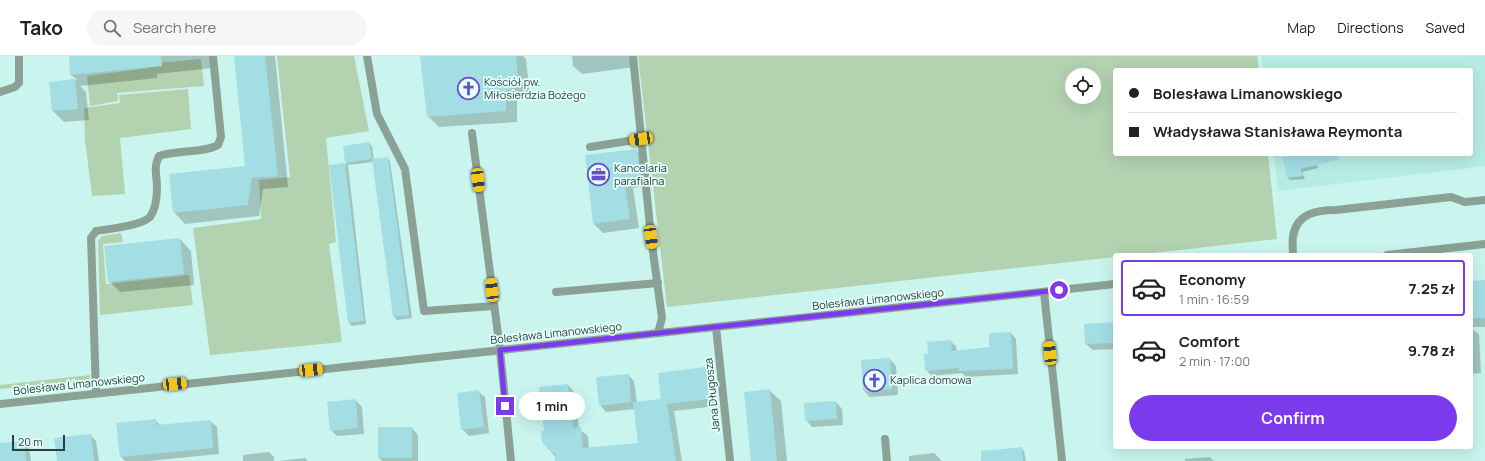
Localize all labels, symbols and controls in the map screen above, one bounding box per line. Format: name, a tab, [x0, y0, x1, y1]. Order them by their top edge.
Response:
search box	[87, 10, 367, 46]
text: Tako	[20, 15, 63, 41]
icon: search	[101, 17, 123, 39]
text: Search here	[133, 17, 216, 38]
text: Map	[1287, 18, 1315, 37]
text: Directions	[1337, 18, 1404, 37]
text: Saved	[1426, 18, 1465, 37]
map controls	[1065, 68, 1101, 104]
button: locate	[1065, 68, 1101, 104]
place label: Kościół pw. Miłosierdzia Bożego	[484, 74, 586, 102]
church icon: Kościół pw. Miłosierdzia Bożego	[455, 75, 481, 101]
text: Bolesława Limanowskiego	[1153, 83, 1343, 104]
text: Władysława Stanisława Reymonta	[1153, 121, 1402, 142]
car	[628, 131, 654, 147]
place label: Kancelaria parafialna	[614, 160, 667, 188]
office icon: Kancelaria parafialna	[585, 161, 611, 187]
car	[471, 167, 485, 193]
car	[643, 224, 659, 250]
text: Economy	[1179, 269, 1246, 290]
icon: car	[1131, 270, 1167, 306]
car	[485, 277, 499, 303]
text: 7.25 zł	[1409, 278, 1455, 299]
route start	[1050, 281, 1068, 299]
street label: Bolesława Limanowskiego	[811, 284, 945, 313]
text: 1 min · 16:59	[1179, 290, 1249, 308]
street label: Bolesława Limanowskiego	[489, 318, 623, 347]
text: Comfort	[1179, 331, 1240, 352]
icon: car	[1131, 332, 1167, 368]
car	[1043, 340, 1057, 366]
text: 9.78 zł	[1408, 340, 1455, 361]
text: 2 min · 17:00	[1179, 352, 1250, 370]
street label: Jana Długosza	[700, 357, 723, 433]
car	[298, 363, 324, 377]
church icon: Kaplica domowa	[861, 367, 887, 393]
street label: Bolesława Limanowskiego	[12, 369, 146, 398]
place label: Kaplica domowa	[890, 372, 971, 387]
car	[162, 377, 188, 391]
callout: 1 min	[519, 392, 585, 420]
button: Confirm	[1129, 395, 1457, 441]
route end	[496, 397, 514, 415]
text: 1 min	[536, 397, 568, 415]
scale bar	[12, 433, 65, 452]
text: 20 m	[18, 434, 43, 449]

